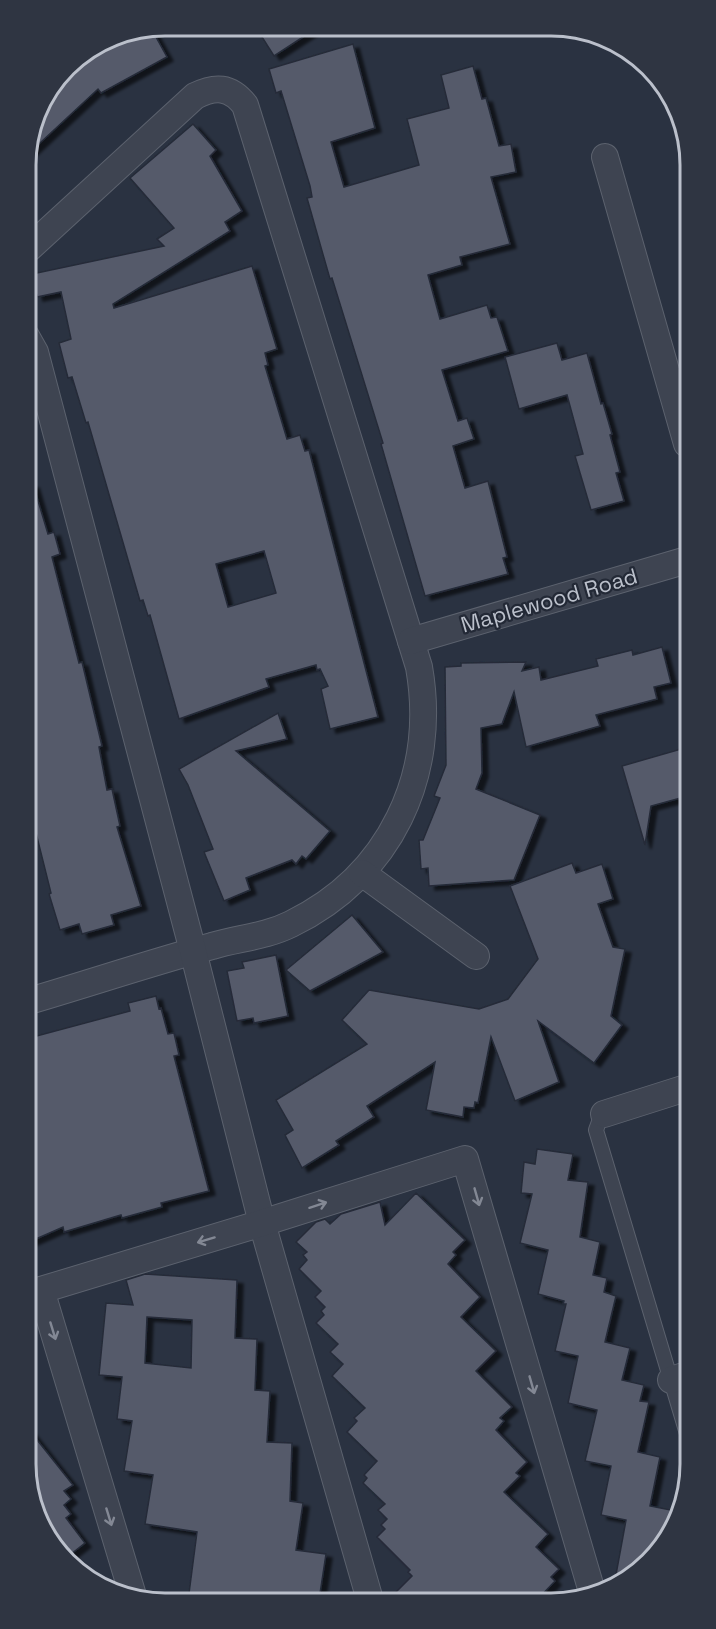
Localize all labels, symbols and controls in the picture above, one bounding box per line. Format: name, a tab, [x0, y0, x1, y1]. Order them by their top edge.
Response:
street label: Maplewood Road	[457, 561, 641, 639]
one-way arrow	[472, 1188, 483, 1207]
one-way arrow	[308, 1199, 327, 1210]
one-way arrow	[197, 1235, 216, 1246]
one-way arrow	[48, 1321, 59, 1340]
one-way arrow	[527, 1375, 538, 1394]
one-way arrow	[104, 1507, 115, 1526]

